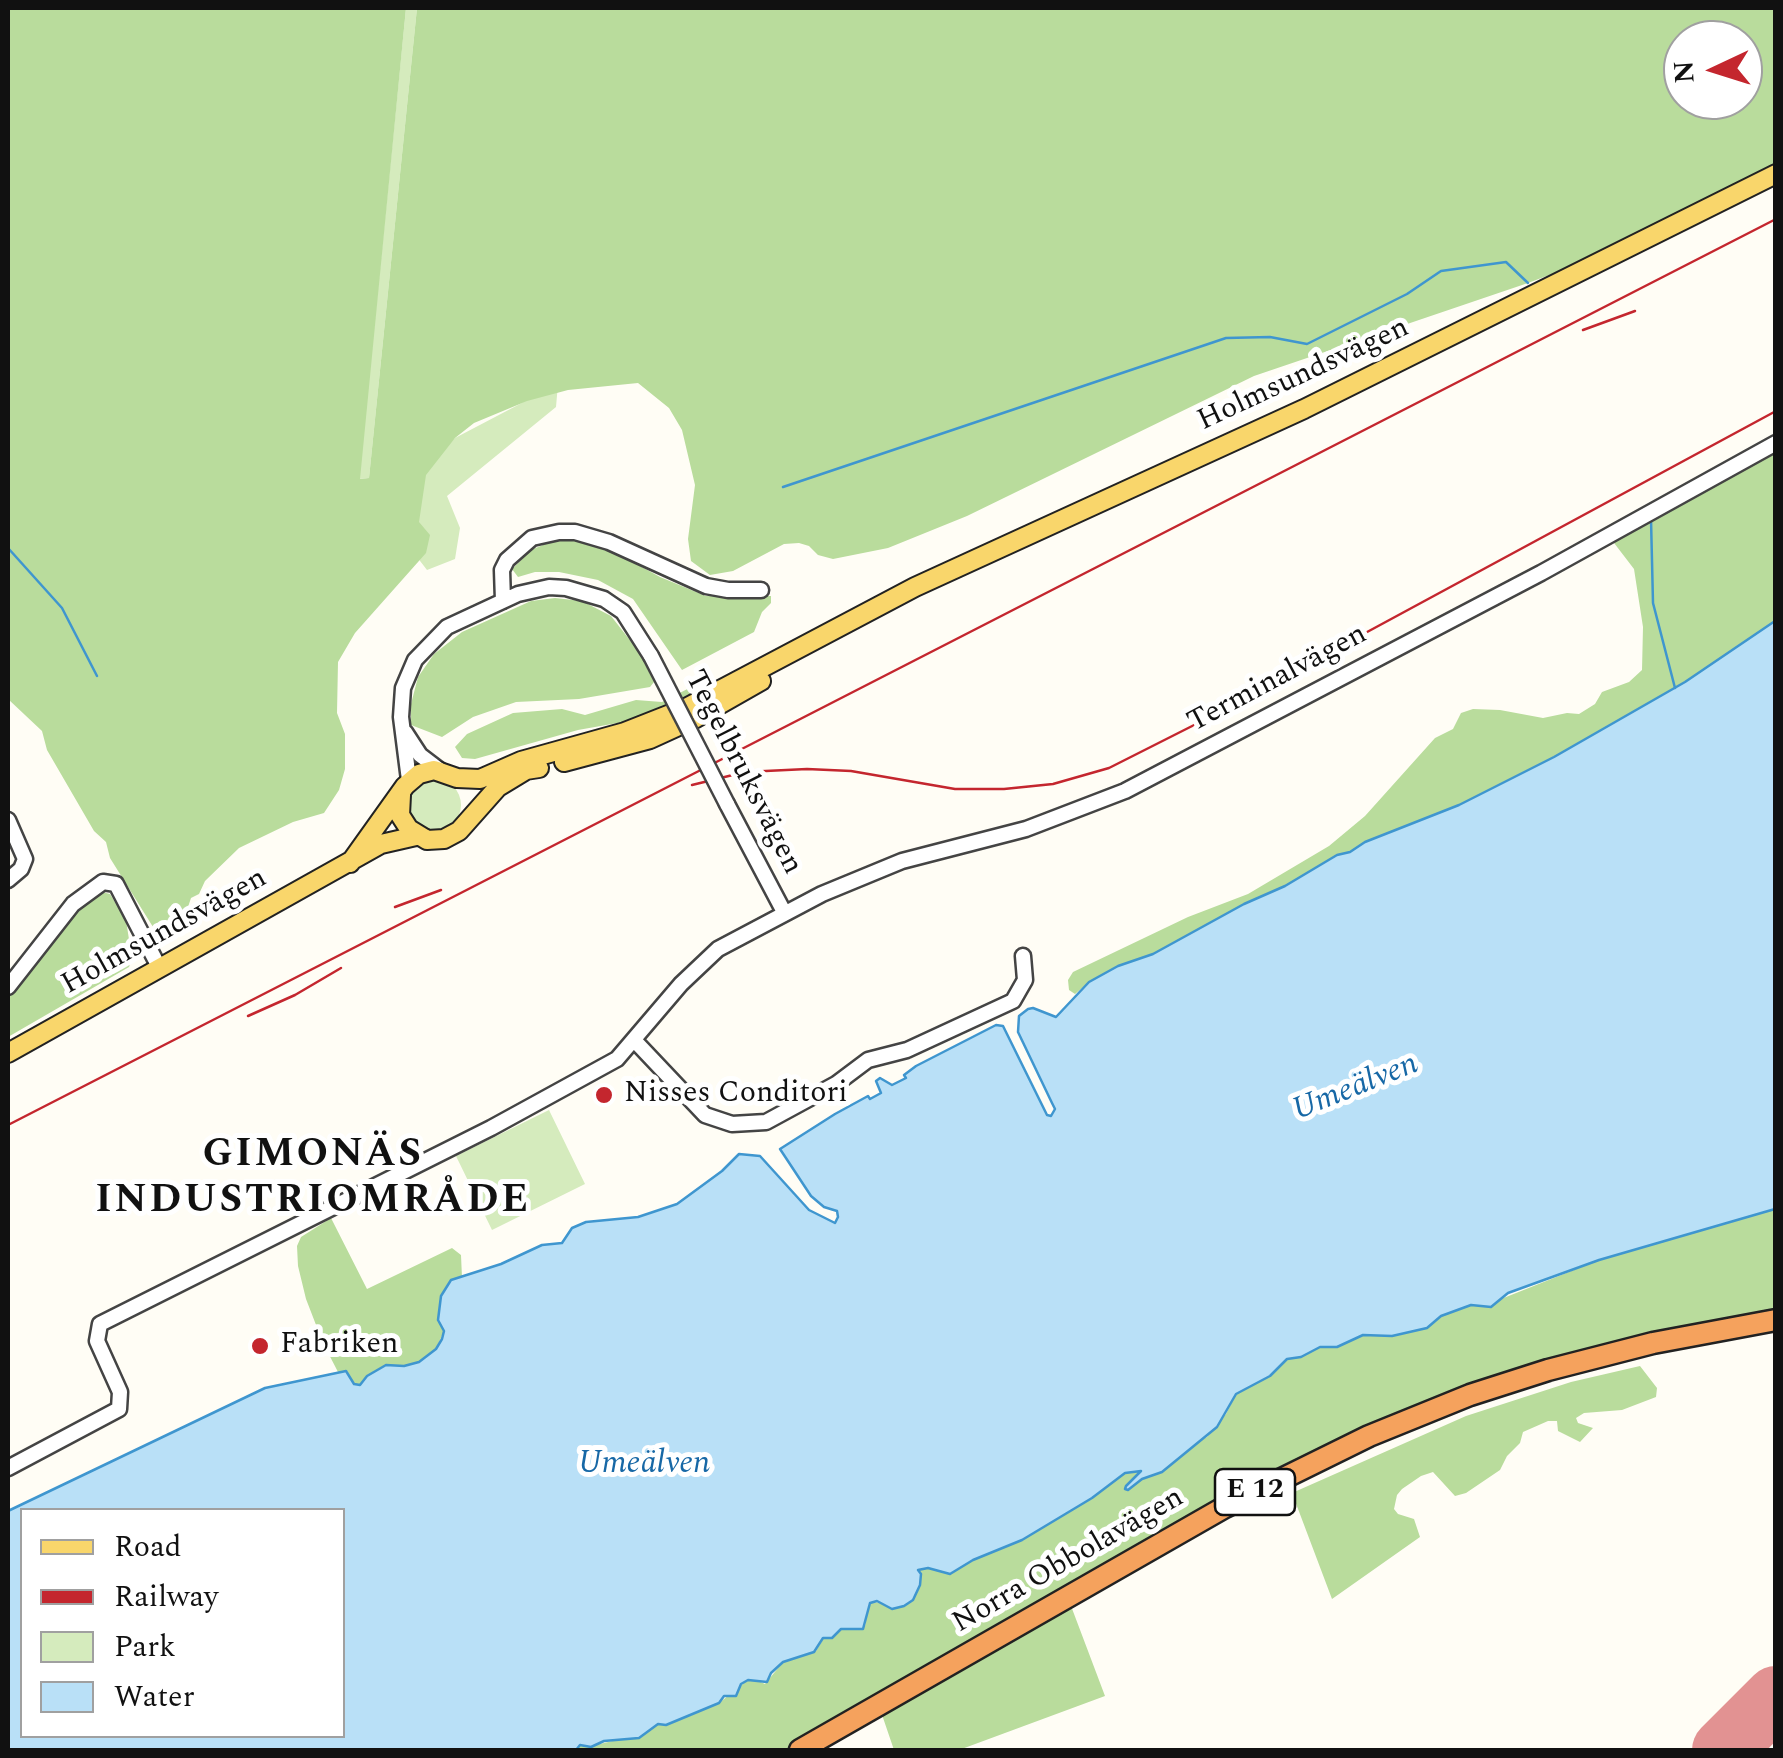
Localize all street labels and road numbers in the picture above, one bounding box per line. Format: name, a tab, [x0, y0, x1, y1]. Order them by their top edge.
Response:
street label: Holmsundsvägen	[1193, 311, 1415, 441]
street label: Terminalvägen	[1182, 618, 1374, 742]
street label: Tegelbruksvägen	[675, 665, 809, 881]
street label: Holmsundsvägen	[56, 862, 274, 1004]
road number: E 12	[1215, 1469, 1295, 1515]
street label: Norra Obbolavägen	[947, 1481, 1191, 1643]

